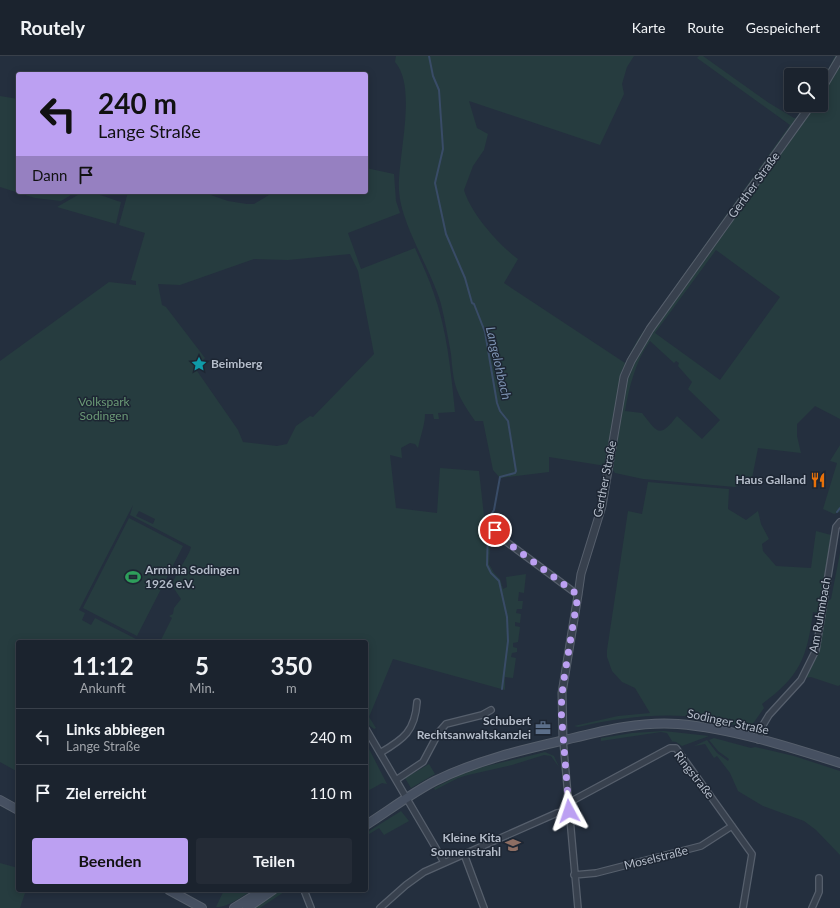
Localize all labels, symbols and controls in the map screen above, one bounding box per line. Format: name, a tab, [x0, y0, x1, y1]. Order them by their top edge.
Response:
text: Routely	[20, 16, 85, 39]
text: Karte	[632, 19, 665, 36]
text: Route	[687, 19, 724, 36]
text: Gespeichert	[746, 19, 820, 36]
map controls	[784, 68, 828, 112]
button: search	[784, 68, 828, 112]
text: 240 m	[98, 86, 177, 120]
icon: left	[32, 88, 84, 140]
text: Lange Straße	[98, 120, 201, 142]
street label: Gerther Straße	[725, 149, 783, 221]
icon: arrive	[75, 164, 97, 186]
text: Dann	[32, 166, 67, 184]
water label: Langelohbach	[483, 325, 515, 401]
place icon: Beimberg	[190, 355, 208, 373]
place label: Beimberg	[211, 356, 263, 371]
park label: Volkspark Sodingen	[78, 394, 131, 423]
street label: Gerther Straße	[590, 439, 619, 519]
restaurant icon: Haus Galland	[809, 471, 827, 489]
place label: Haus Galland	[735, 472, 806, 487]
pin	[478, 513, 512, 547]
icon: arrive	[484, 519, 506, 541]
place label: Arminia Sodingen 1926 e.V.	[144, 562, 239, 591]
sports icon: Arminia Sodingen 1926 e.V.	[124, 568, 142, 586]
street label: Am Ruhmbach	[805, 576, 834, 654]
text: 11:12	[72, 651, 134, 680]
text: 5	[195, 651, 209, 680]
text: 350	[271, 651, 312, 680]
text: Ankunft	[80, 680, 126, 696]
text: Min.	[189, 680, 215, 696]
text: m	[286, 680, 297, 696]
street label: Sodinger Straße	[686, 706, 770, 738]
place label: Schubert Rechtsanwaltskanzlei	[417, 713, 532, 742]
office icon: Schubert Rechtsanwaltskanzlei	[534, 719, 552, 737]
text: Links abbiegen	[66, 720, 165, 738]
icon: left	[32, 726, 54, 748]
text: 240 m	[310, 728, 352, 746]
text: Lange Straße	[66, 738, 140, 754]
street label: Ringstraße	[671, 748, 718, 801]
icon: arrive	[32, 782, 54, 804]
text: Ziel erreicht	[66, 784, 146, 802]
text: 110 m	[310, 784, 352, 802]
position arrow	[548, 790, 590, 832]
place label: Kleine Kita Sonnenstrahl	[431, 830, 501, 859]
school or university icon: Kleine Kita Sonnenstrahl	[504, 836, 522, 854]
button: Beenden	[32, 838, 188, 884]
button: Teilen	[196, 838, 352, 884]
street label: Moselstraße	[622, 842, 689, 873]

